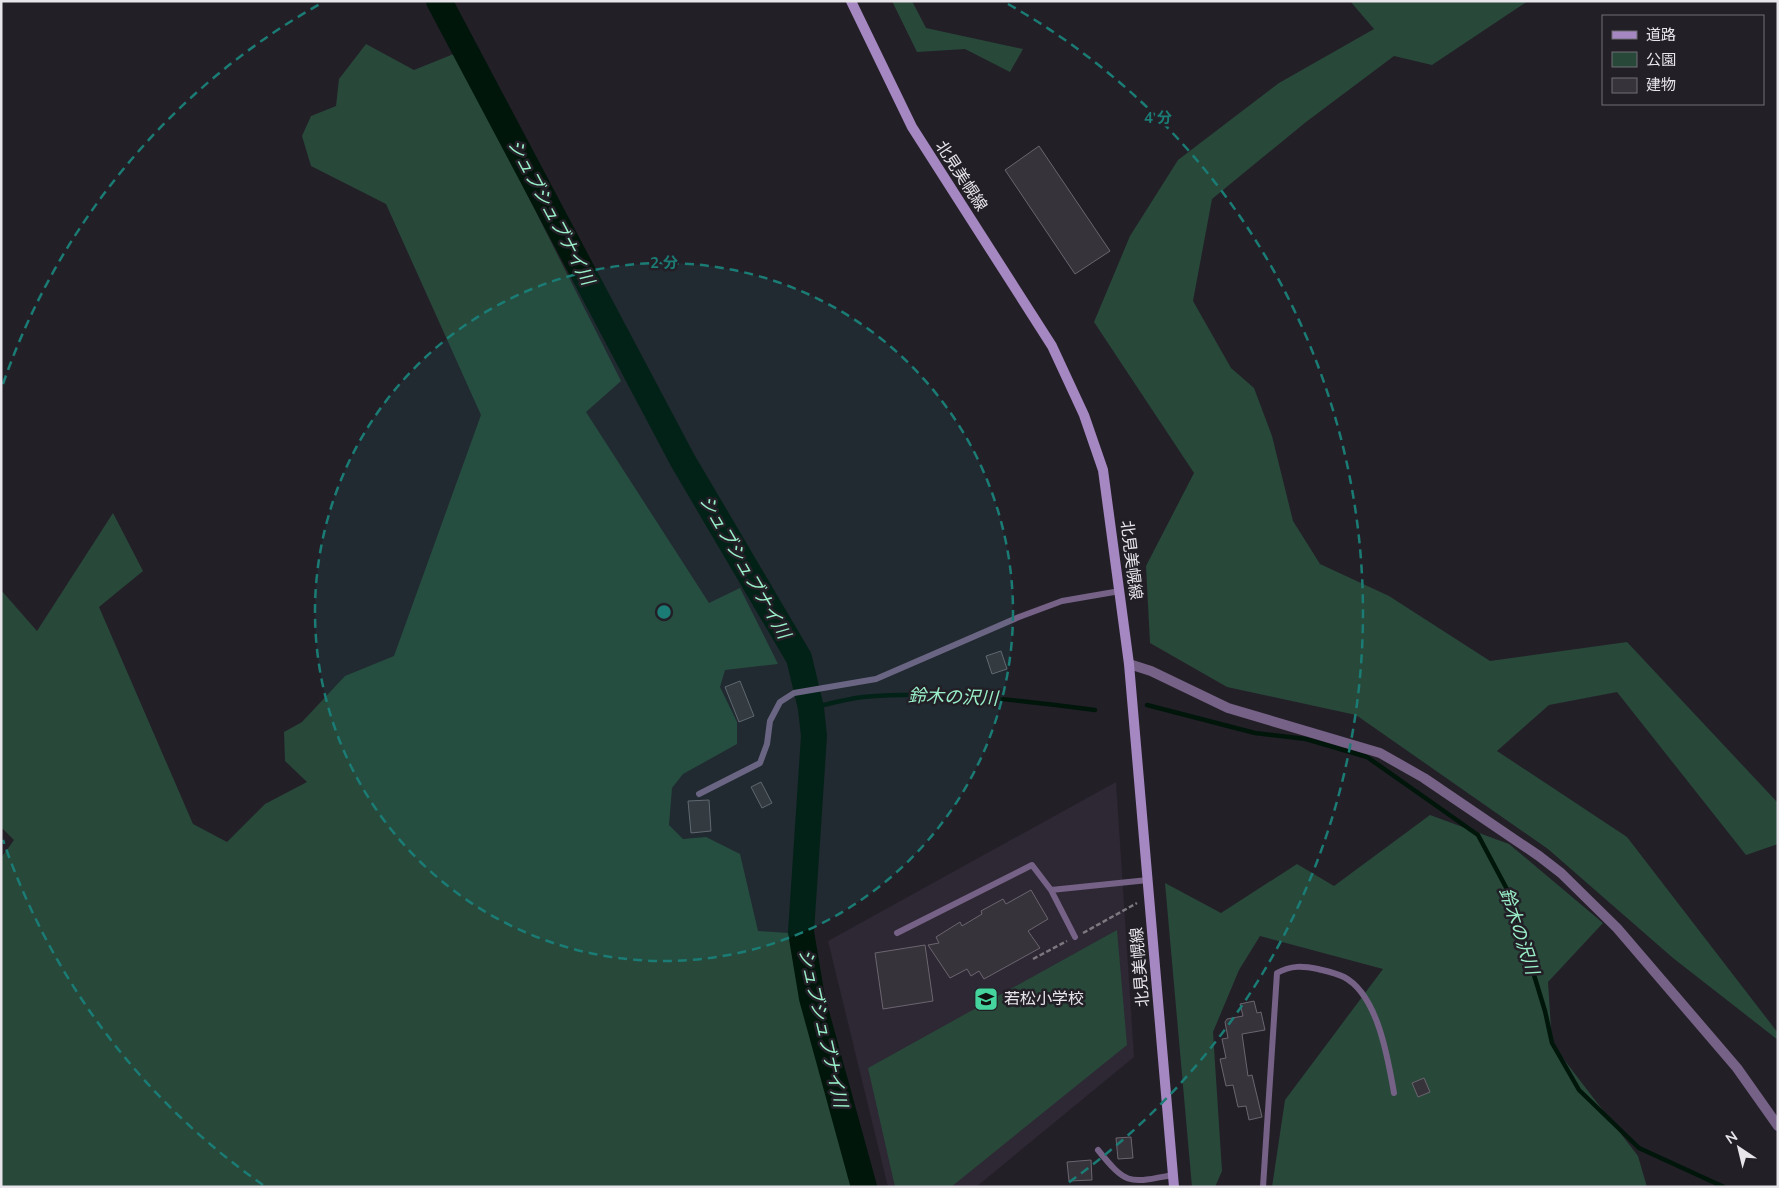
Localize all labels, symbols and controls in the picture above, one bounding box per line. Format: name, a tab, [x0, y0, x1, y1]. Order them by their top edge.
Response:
legend	[1602, 15, 1764, 105]
text: 道路	[1646, 25, 1676, 45]
text: 公園	[1646, 50, 1676, 70]
text: 建物	[1646, 75, 1676, 95]
text: 4 分	[1144, 108, 1172, 128]
water label: シュブシュブナイ川	[502, 135, 601, 291]
street label: 北見美幌線	[930, 136, 992, 216]
text: 2 分	[650, 253, 678, 273]
water label: シュブシュブナイ川	[694, 491, 797, 645]
street label: 北見美幌線	[1115, 519, 1147, 601]
centre of rings	[655, 603, 673, 621]
water label: 鈴木の沢川	[908, 683, 1000, 711]
water label: 鈴木の沢川	[1494, 884, 1545, 979]
street label: 北見美幌線	[1126, 926, 1154, 1008]
water label: シュブシュブナイ川	[793, 946, 853, 1112]
school or university icon: 若松小学校	[973, 986, 999, 1012]
place label: 若松小学校	[1004, 988, 1084, 1010]
north arrow	[1714, 1123, 1764, 1173]
text: N	[1722, 1127, 1742, 1149]

